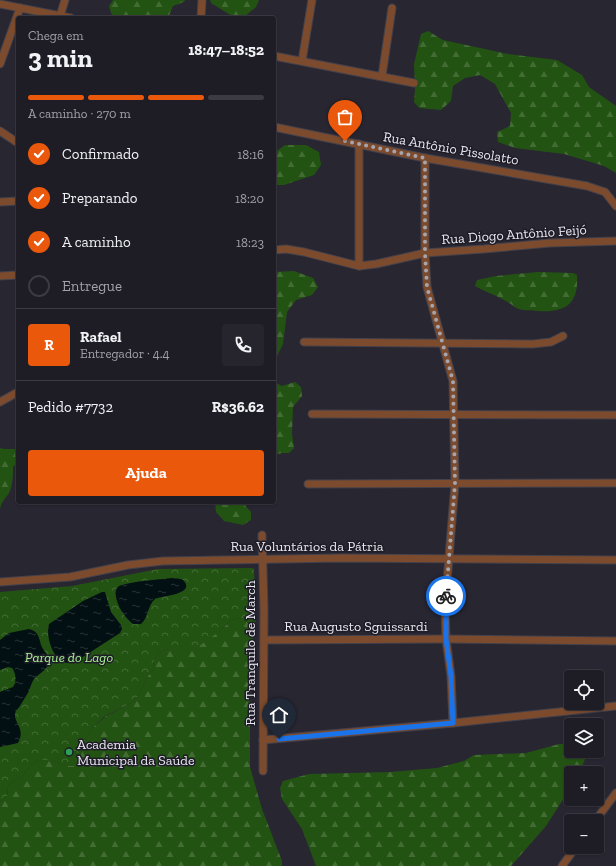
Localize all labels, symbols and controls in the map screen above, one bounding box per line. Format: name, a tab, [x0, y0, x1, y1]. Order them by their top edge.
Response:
text: Chega em	[28, 28, 83, 43]
text: 18:47–18:52	[188, 41, 264, 59]
text: 3 min	[28, 42, 93, 74]
pin	[328, 100, 362, 141]
text: A caminho · 270 m	[28, 106, 131, 121]
icon: bag	[334, 106, 356, 128]
street label: Rua Antônio Pissolatto	[382, 128, 520, 169]
icon: check	[28, 143, 50, 165]
text: Confirmado	[62, 145, 139, 163]
text: 18:16	[237, 147, 264, 162]
icon: check	[28, 187, 50, 209]
text: Preparando	[62, 189, 138, 207]
text: 18:20	[235, 191, 264, 206]
street label: Rua Diogo Antônio Feijó	[441, 221, 587, 248]
icon: check	[28, 231, 50, 253]
text: A caminho	[62, 233, 131, 251]
text: 18:23	[236, 235, 264, 250]
text: Entregue	[62, 277, 122, 295]
button: phone	[222, 324, 264, 366]
text: Rafael	[80, 328, 121, 346]
text: R	[44, 336, 54, 354]
text: Entregador · 4.4	[80, 346, 169, 361]
text: Pedido #7732	[28, 398, 113, 416]
text: R$36.62	[212, 398, 264, 416]
button: Ajuda	[28, 450, 264, 496]
street label: Rua Voluntários da Pátria	[230, 538, 384, 555]
courier	[426, 576, 466, 616]
street label: Rua Tranquilo de March	[242, 580, 259, 726]
icon: bike	[435, 585, 457, 607]
street label: Rua Augusto Sguissardi	[284, 618, 428, 635]
park label: Parque do Lago	[25, 649, 113, 666]
map controls	[564, 670, 604, 854]
button: locate	[564, 670, 604, 710]
pin	[262, 698, 296, 739]
icon: home	[268, 704, 290, 726]
button: layers	[564, 718, 604, 758]
place label: Academia Municipal da Saúde	[77, 736, 195, 769]
marker: Academia Municipal da Saúde	[64, 747, 74, 757]
button: +	[564, 766, 604, 806]
button: −	[564, 814, 604, 854]

